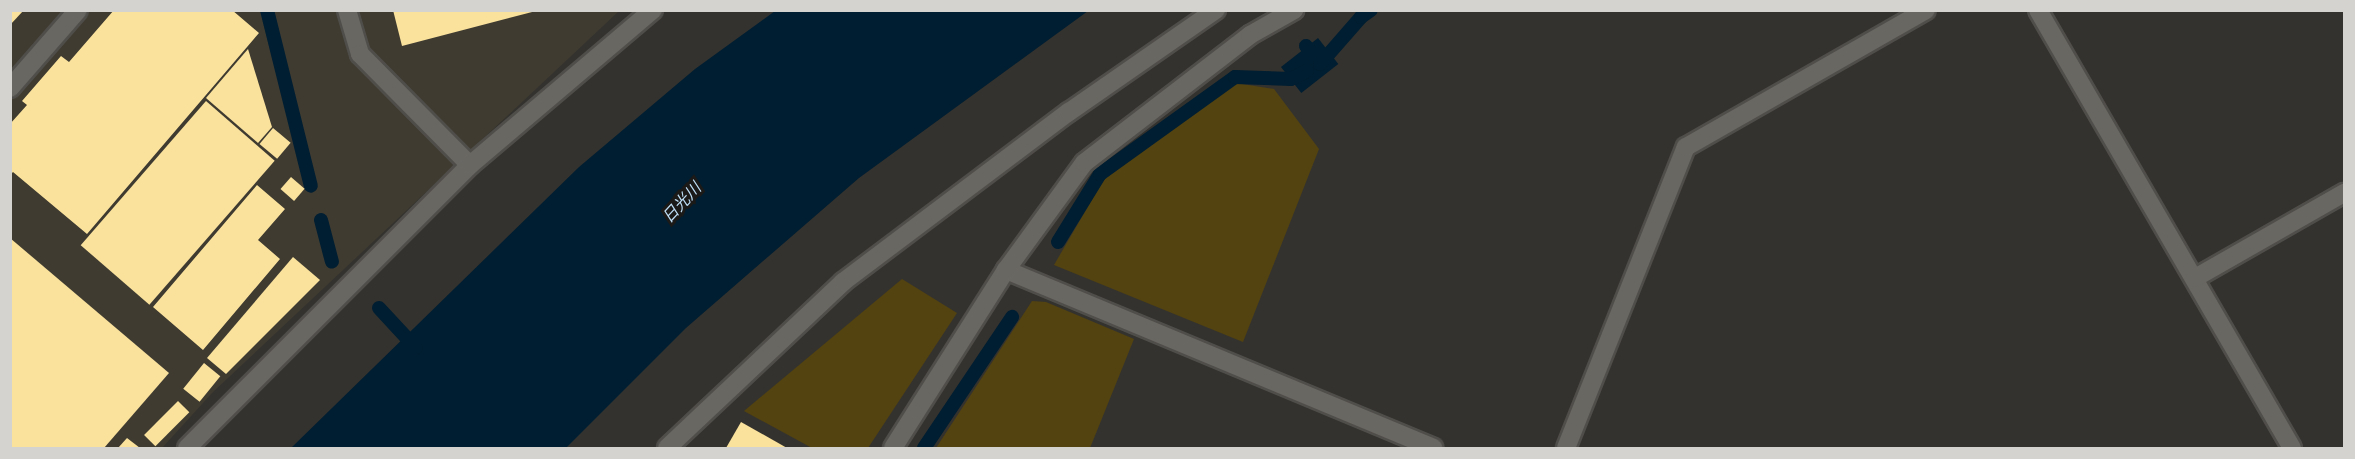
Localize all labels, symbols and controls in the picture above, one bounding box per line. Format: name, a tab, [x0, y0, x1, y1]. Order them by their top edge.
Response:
water label: 日光川	[659, 179, 705, 227]

